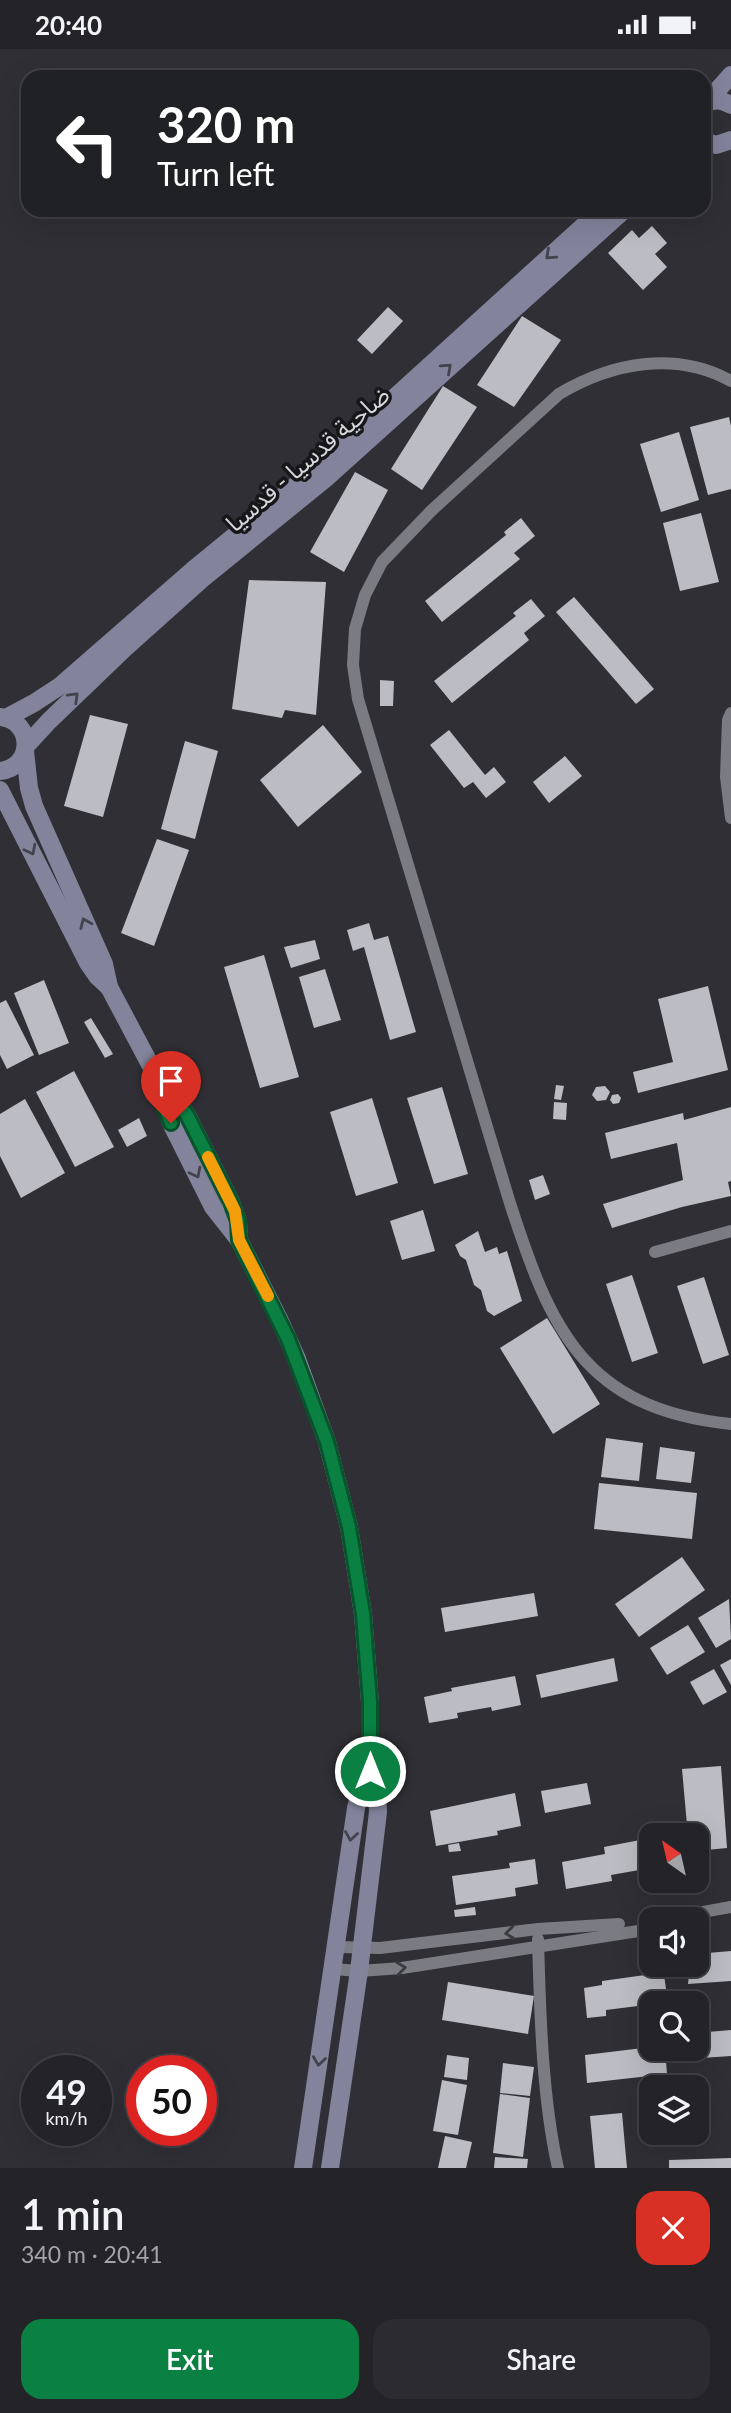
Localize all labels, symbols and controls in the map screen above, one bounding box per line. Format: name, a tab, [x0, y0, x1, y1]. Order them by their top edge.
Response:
text: 20:40	[35, 9, 102, 41]
text: 320 m	[157, 95, 295, 153]
icon: left	[42, 98, 133, 189]
text: Turn left	[157, 154, 274, 193]
one-way arrow	[545, 247, 558, 260]
one-way arrow	[439, 364, 452, 377]
street label: ضاحية قدسيا - قدسيا	[219, 379, 395, 537]
one-way arrow	[66, 692, 79, 705]
one-way arrow	[23, 843, 37, 856]
one-way arrow	[79, 918, 93, 930]
pin	[141, 1051, 201, 1123]
icon: arrive	[152, 1062, 190, 1100]
one-way arrow	[188, 1166, 202, 1178]
position arrow	[333, 1734, 407, 1808]
north arrow	[639, 1823, 709, 1893]
map controls	[639, 1823, 709, 2145]
one-way arrow	[344, 1830, 359, 1842]
button: sound	[639, 1907, 709, 1977]
one-way arrow	[504, 1925, 516, 1940]
one-way arrow	[395, 1960, 407, 1975]
button: search	[639, 1991, 709, 2061]
speed limit sign: 50	[126, 2055, 217, 2146]
one-way arrow	[312, 2056, 327, 2067]
text: 49	[46, 2070, 87, 2112]
button: layers	[639, 2075, 709, 2145]
text: km/h	[45, 2107, 88, 2129]
text: 1 min	[21, 2189, 125, 2239]
button: close	[636, 2191, 710, 2265]
text: 340 m · 20:41	[21, 2240, 163, 2268]
button: Exit	[21, 2319, 359, 2399]
button: Share	[373, 2319, 710, 2399]

